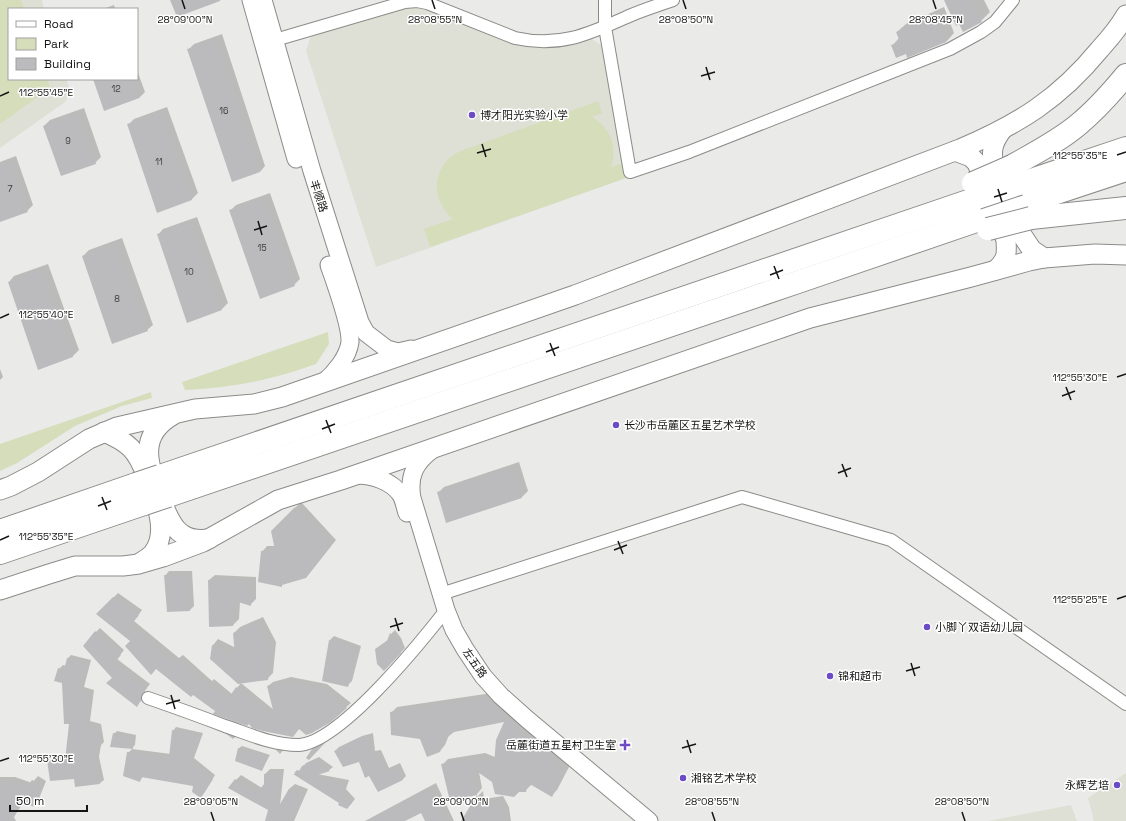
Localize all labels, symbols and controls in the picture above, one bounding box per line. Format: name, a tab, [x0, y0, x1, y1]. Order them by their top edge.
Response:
legend	[8, 8, 138, 80]
text: 28°09'00"N	[158, 13, 212, 26]
text: 28°08'55"N	[408, 13, 462, 26]
text: 28°08'50"N	[659, 13, 713, 26]
text: 28°08'45"N	[909, 13, 963, 26]
text: Road	[44, 16, 73, 32]
text: Park	[44, 36, 69, 52]
text: Building	[44, 56, 91, 72]
house number: 12	[111, 83, 121, 95]
text: 112°55'45"E	[19, 86, 74, 99]
house number: 16	[219, 105, 229, 117]
place label: 博才阳光实验小学	[480, 108, 568, 122]
marker: 博才阳光实验小学	[467, 110, 477, 120]
house number: 9	[65, 135, 71, 147]
text: 112°55'35"E	[1053, 149, 1108, 162]
house number: 11	[155, 156, 163, 168]
street label: 丰顺路	[307, 178, 331, 214]
house number: 7	[7, 183, 13, 195]
house number: 15	[257, 242, 267, 254]
house number: 10	[184, 266, 194, 278]
house number: 8	[114, 293, 120, 305]
text: 112°55'40"E	[19, 308, 74, 321]
text: 112°55'30"E	[1052, 371, 1108, 384]
place label: 长沙市岳麓区五星艺术学校	[624, 418, 756, 432]
marker: 长沙市岳麓区五星艺术学校	[611, 420, 621, 430]
text: 112°55'35"E	[19, 530, 74, 543]
text: 112°55'25"E	[1053, 593, 1108, 606]
place label: 小脚丫双语幼儿园	[935, 620, 1023, 634]
marker: 小脚丫双语幼儿园	[922, 622, 932, 632]
street label: 左五路	[460, 645, 490, 681]
place label: 锦和超市	[838, 669, 882, 683]
marker: 锦和超市	[825, 671, 835, 681]
place label: 岳麓街道五星村卫生室	[506, 738, 616, 752]
marker: 岳麓街道五星村卫生室	[619, 739, 631, 751]
text: 112°55'30"E	[18, 752, 74, 765]
place label: 湘铭艺术学校	[691, 771, 757, 785]
marker: 湘铭艺术学校	[678, 773, 688, 783]
place label: 永辉艺培	[1065, 778, 1109, 792]
marker: 永辉艺培	[1112, 780, 1122, 790]
scale bar	[10, 787, 87, 813]
text: 50 m	[16, 793, 44, 809]
text: 28°09'05"N	[184, 795, 238, 808]
text: 28°09'00"N	[434, 795, 488, 808]
text: 28°08'55"N	[685, 795, 739, 808]
text: 28°08'50"N	[935, 795, 989, 808]

